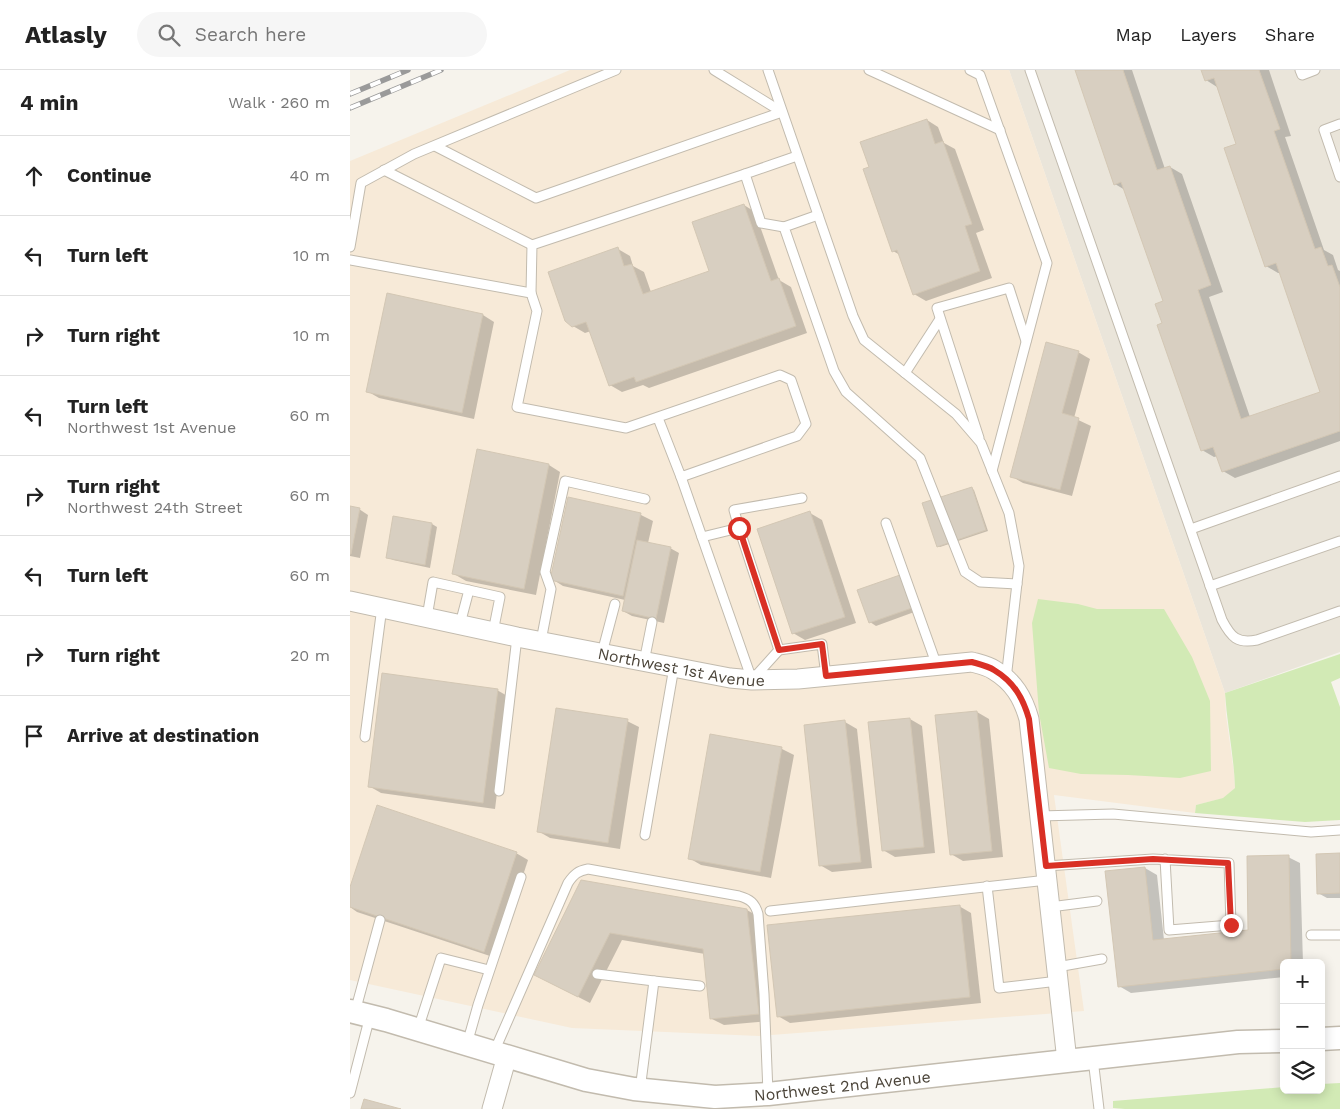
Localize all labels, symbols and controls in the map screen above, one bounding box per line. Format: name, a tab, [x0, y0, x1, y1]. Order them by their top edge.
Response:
search box	[137, 12, 487, 57]
text: Atlasly	[25, 21, 107, 49]
icon: search	[155, 21, 183, 49]
text: Search here	[195, 23, 306, 46]
text: Map	[1115, 24, 1152, 45]
text: Layers	[1180, 24, 1237, 45]
text: Share	[1265, 24, 1315, 45]
text: 4 min	[20, 90, 78, 115]
text: Walk · 260 m	[228, 93, 330, 112]
icon: ahead	[20, 162, 48, 190]
text: Continue	[67, 164, 151, 187]
text: 40 m	[290, 166, 330, 185]
icon: left	[20, 242, 48, 270]
text: Turn left	[67, 244, 148, 267]
text: 10 m	[293, 246, 330, 265]
icon: right	[20, 322, 48, 350]
text: Turn right	[67, 324, 160, 347]
text: 10 m	[293, 326, 330, 345]
text: Turn left	[67, 395, 148, 418]
icon: left	[20, 402, 48, 430]
text: 60 m	[290, 406, 330, 425]
text: Northwest 1st Avenue	[67, 418, 236, 437]
text: Turn right	[67, 475, 160, 498]
icon: right	[20, 482, 48, 510]
text: 60 m	[290, 486, 330, 505]
text: Northwest 24th Street	[67, 498, 243, 517]
route start	[728, 517, 751, 540]
icon: left	[20, 562, 48, 590]
text: Turn left	[67, 564, 148, 587]
text: 60 m	[290, 566, 330, 585]
icon: right	[20, 642, 48, 670]
text: Turn right	[67, 644, 160, 667]
street label: Northwest 1st Avenue	[596, 644, 765, 690]
text: 20 m	[290, 646, 330, 665]
icon: arrive	[20, 722, 48, 750]
text: Arrive at destination	[67, 724, 259, 747]
route end	[1220, 914, 1243, 937]
map controls	[1280, 959, 1325, 1094]
button: +	[1280, 959, 1325, 1004]
button: −	[1280, 1004, 1325, 1049]
button: layers	[1280, 1049, 1325, 1094]
street label: Northwest 2nd Avenue	[754, 1067, 932, 1105]

